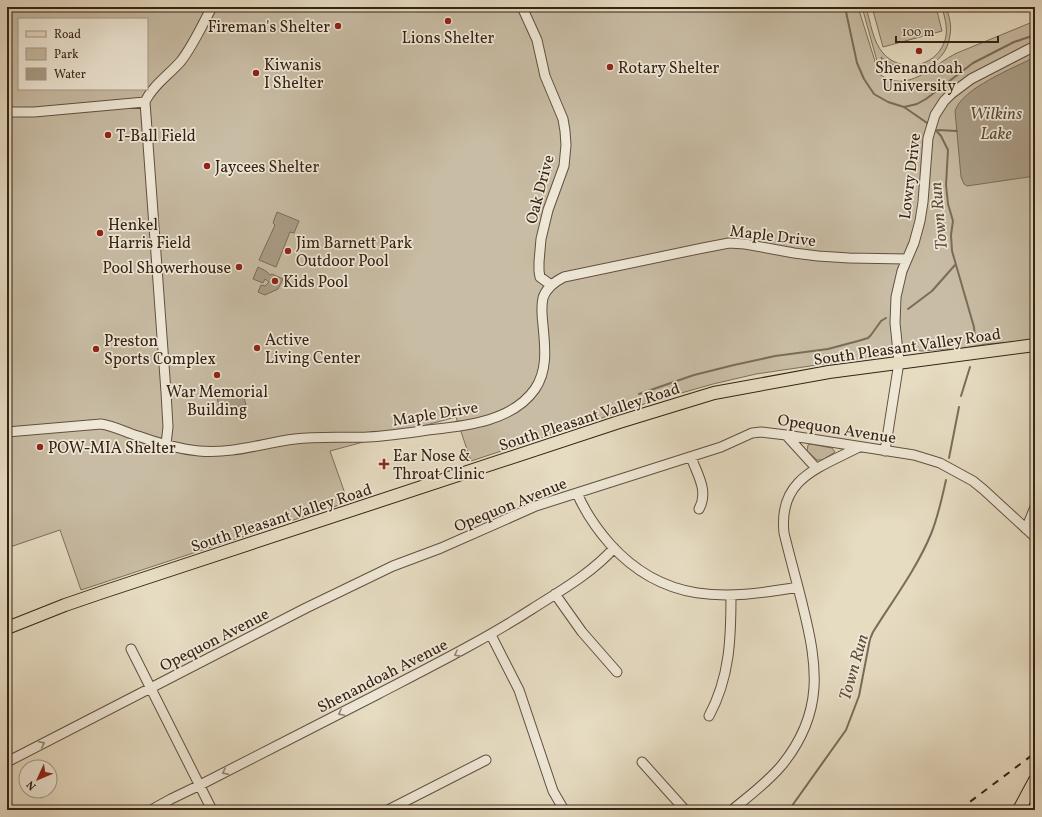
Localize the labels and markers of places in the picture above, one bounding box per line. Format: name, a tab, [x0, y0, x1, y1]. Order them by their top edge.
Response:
marker: Lions Shelter	[443, 16, 453, 26]
place label: Fireman's Shelter	[208, 17, 330, 39]
marker: Fireman's Shelter	[333, 21, 343, 31]
place label: Lions Shelter	[402, 28, 494, 50]
marker: Shenandoah University	[914, 46, 924, 56]
place label: Kiwanis I Shelter	[264, 55, 324, 95]
place label: Rotary Shelter	[618, 58, 720, 80]
place label: Shenandoah University	[875, 58, 963, 98]
marker: Rotary Shelter	[605, 62, 615, 72]
marker: Kiwanis I Shelter	[251, 68, 261, 78]
place label: T-Ball Field	[116, 126, 196, 148]
marker: T-Ball Field	[103, 130, 113, 140]
place label: Jaycees Shelter	[215, 157, 319, 179]
marker: Jaycees Shelter	[202, 161, 212, 171]
place label: Henkel Harris Field	[108, 215, 191, 255]
marker: Henkel Harris Field	[95, 228, 105, 238]
place label: Jim Barnett Park Outdoor Pool	[296, 233, 412, 273]
marker: Jim Barnett Park Outdoor Pool	[283, 246, 293, 256]
place label: Pool Showerhouse	[102, 258, 231, 280]
marker: Pool Showerhouse	[234, 262, 244, 272]
place label: Kids Pool	[283, 272, 349, 294]
marker: Kids Pool	[270, 276, 280, 286]
place label: Active Living Center	[265, 330, 361, 370]
place label: Preston Sports Complex	[104, 331, 216, 371]
marker: Active Living Center	[252, 343, 262, 353]
marker: Preston Sports Complex	[91, 344, 101, 354]
marker: War Memorial Building	[212, 370, 222, 380]
place label: War Memorial Building	[166, 382, 268, 422]
place label: POW-MIA Shelter	[48, 438, 176, 460]
marker: POW-MIA Shelter	[35, 442, 45, 452]
place label: Ear Nose & Throat Clinic	[393, 446, 485, 486]
marker: Ear Nose & Throat Clinic	[378, 458, 390, 470]

